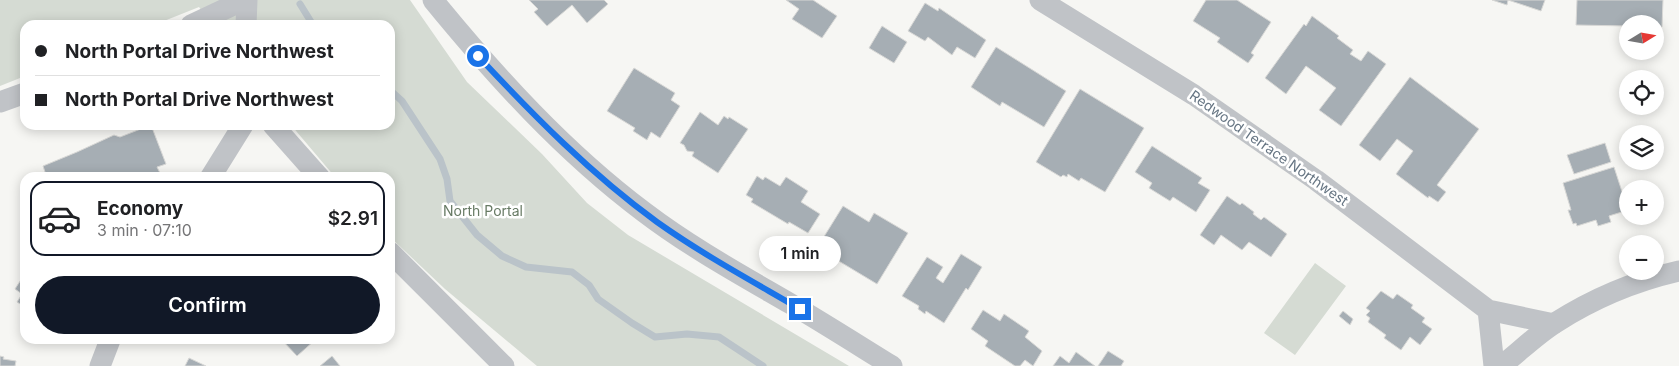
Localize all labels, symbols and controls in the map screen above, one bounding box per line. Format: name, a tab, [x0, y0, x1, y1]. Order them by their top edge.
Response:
north arrow	[1619, 15, 1664, 60]
map controls	[1619, 15, 1664, 280]
text: North Portal Drive Northwest	[65, 40, 334, 63]
route start	[467, 45, 489, 67]
button: locate	[1619, 70, 1664, 115]
street label: Redwood Terrace Northwest	[1187, 86, 1352, 209]
text: North Portal Drive Northwest	[65, 88, 334, 111]
button: layers	[1619, 125, 1664, 170]
button: +	[1619, 180, 1664, 225]
icon: car	[37, 196, 82, 241]
text: Economy	[97, 197, 183, 220]
park label: North Portal	[443, 202, 523, 219]
text: $2.91	[328, 207, 378, 230]
text: 3 min · 07:10	[97, 220, 192, 240]
button: −	[1619, 235, 1664, 280]
callout: 1 min	[759, 236, 841, 272]
text: 1 min	[780, 243, 820, 263]
button: Confirm	[35, 276, 380, 334]
route end	[789, 298, 811, 320]

